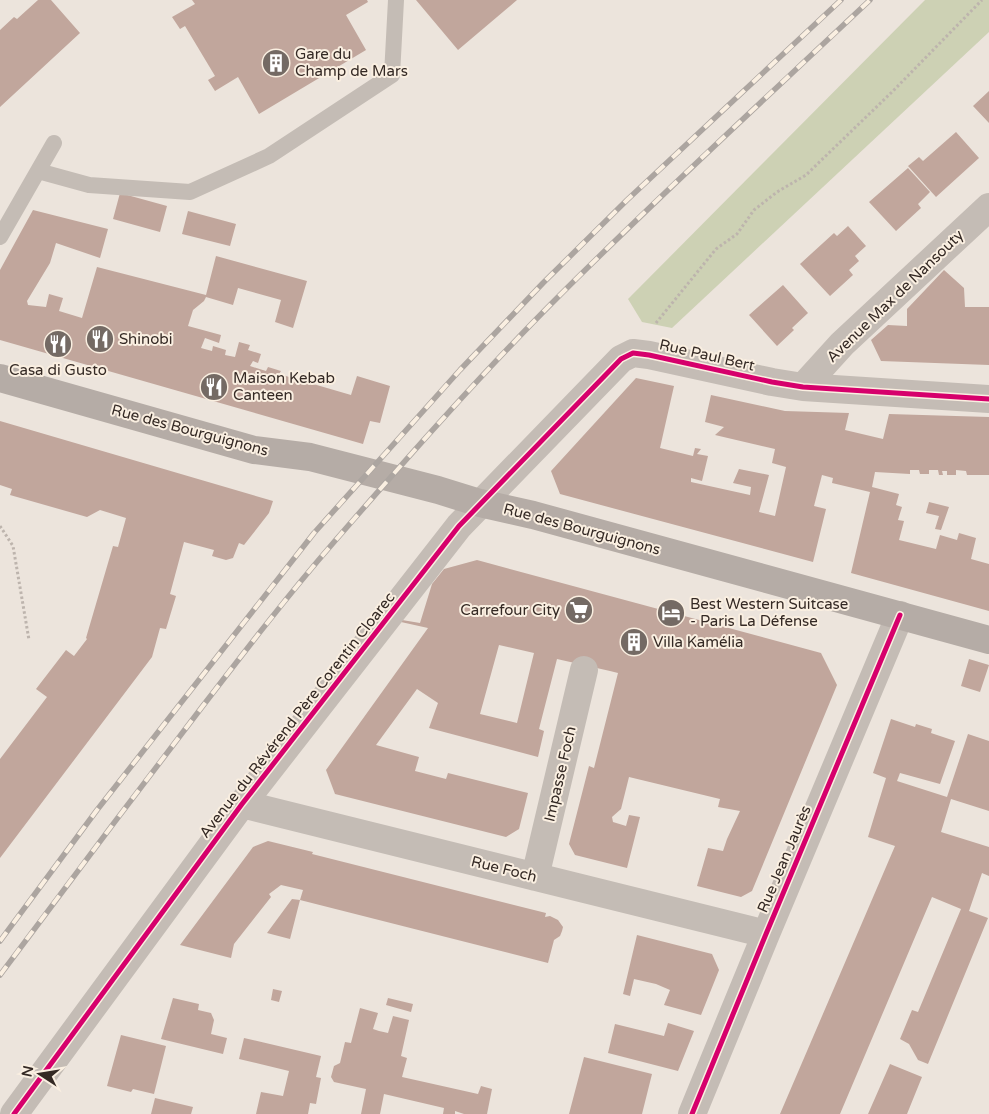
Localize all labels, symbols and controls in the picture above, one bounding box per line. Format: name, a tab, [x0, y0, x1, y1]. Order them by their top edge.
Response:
place label: Gare du Champ de Mars	[295, 45, 408, 80]
building icon: Gare du Champ de Mars	[261, 48, 291, 78]
street label: Avenue Max de Nansouty	[823, 226, 967, 366]
restaurant icon: Shinobi	[85, 324, 115, 354]
restaurant icon: Casa di Gusto	[43, 329, 73, 359]
place label: Shinobi	[119, 330, 172, 348]
street label: Rue Paul Bert	[658, 335, 757, 375]
place label: Casa di Gusto	[9, 361, 107, 379]
place label: Maison Kebab Canteen	[233, 369, 335, 404]
restaurant icon: Maison Kebab Canteen	[199, 372, 229, 402]
street label: Rue des Bourguignons	[110, 400, 270, 460]
street label: Rue des Bourguignons	[502, 499, 662, 559]
street label: Avenue du Révérend Père Corentin Cloarec	[195, 589, 399, 841]
supermarket icon: Carrefour City	[564, 595, 594, 625]
place label: Best Western Suitcase - Paris La Défense	[690, 595, 848, 630]
hotel icon: Best Western Suitcase - Paris La Défense	[656, 598, 686, 628]
place label: Carrefour City	[460, 601, 560, 619]
building icon: Villa Kamélia	[619, 627, 649, 657]
place label: Villa Kamélia	[653, 633, 743, 651]
street label: Impasse Foch	[540, 725, 580, 823]
street label: Rue Jean Jaurès	[753, 803, 815, 915]
street label: Rue Foch	[469, 852, 539, 886]
north arrow	[15, 1049, 65, 1099]
text: N	[18, 1064, 37, 1079]

